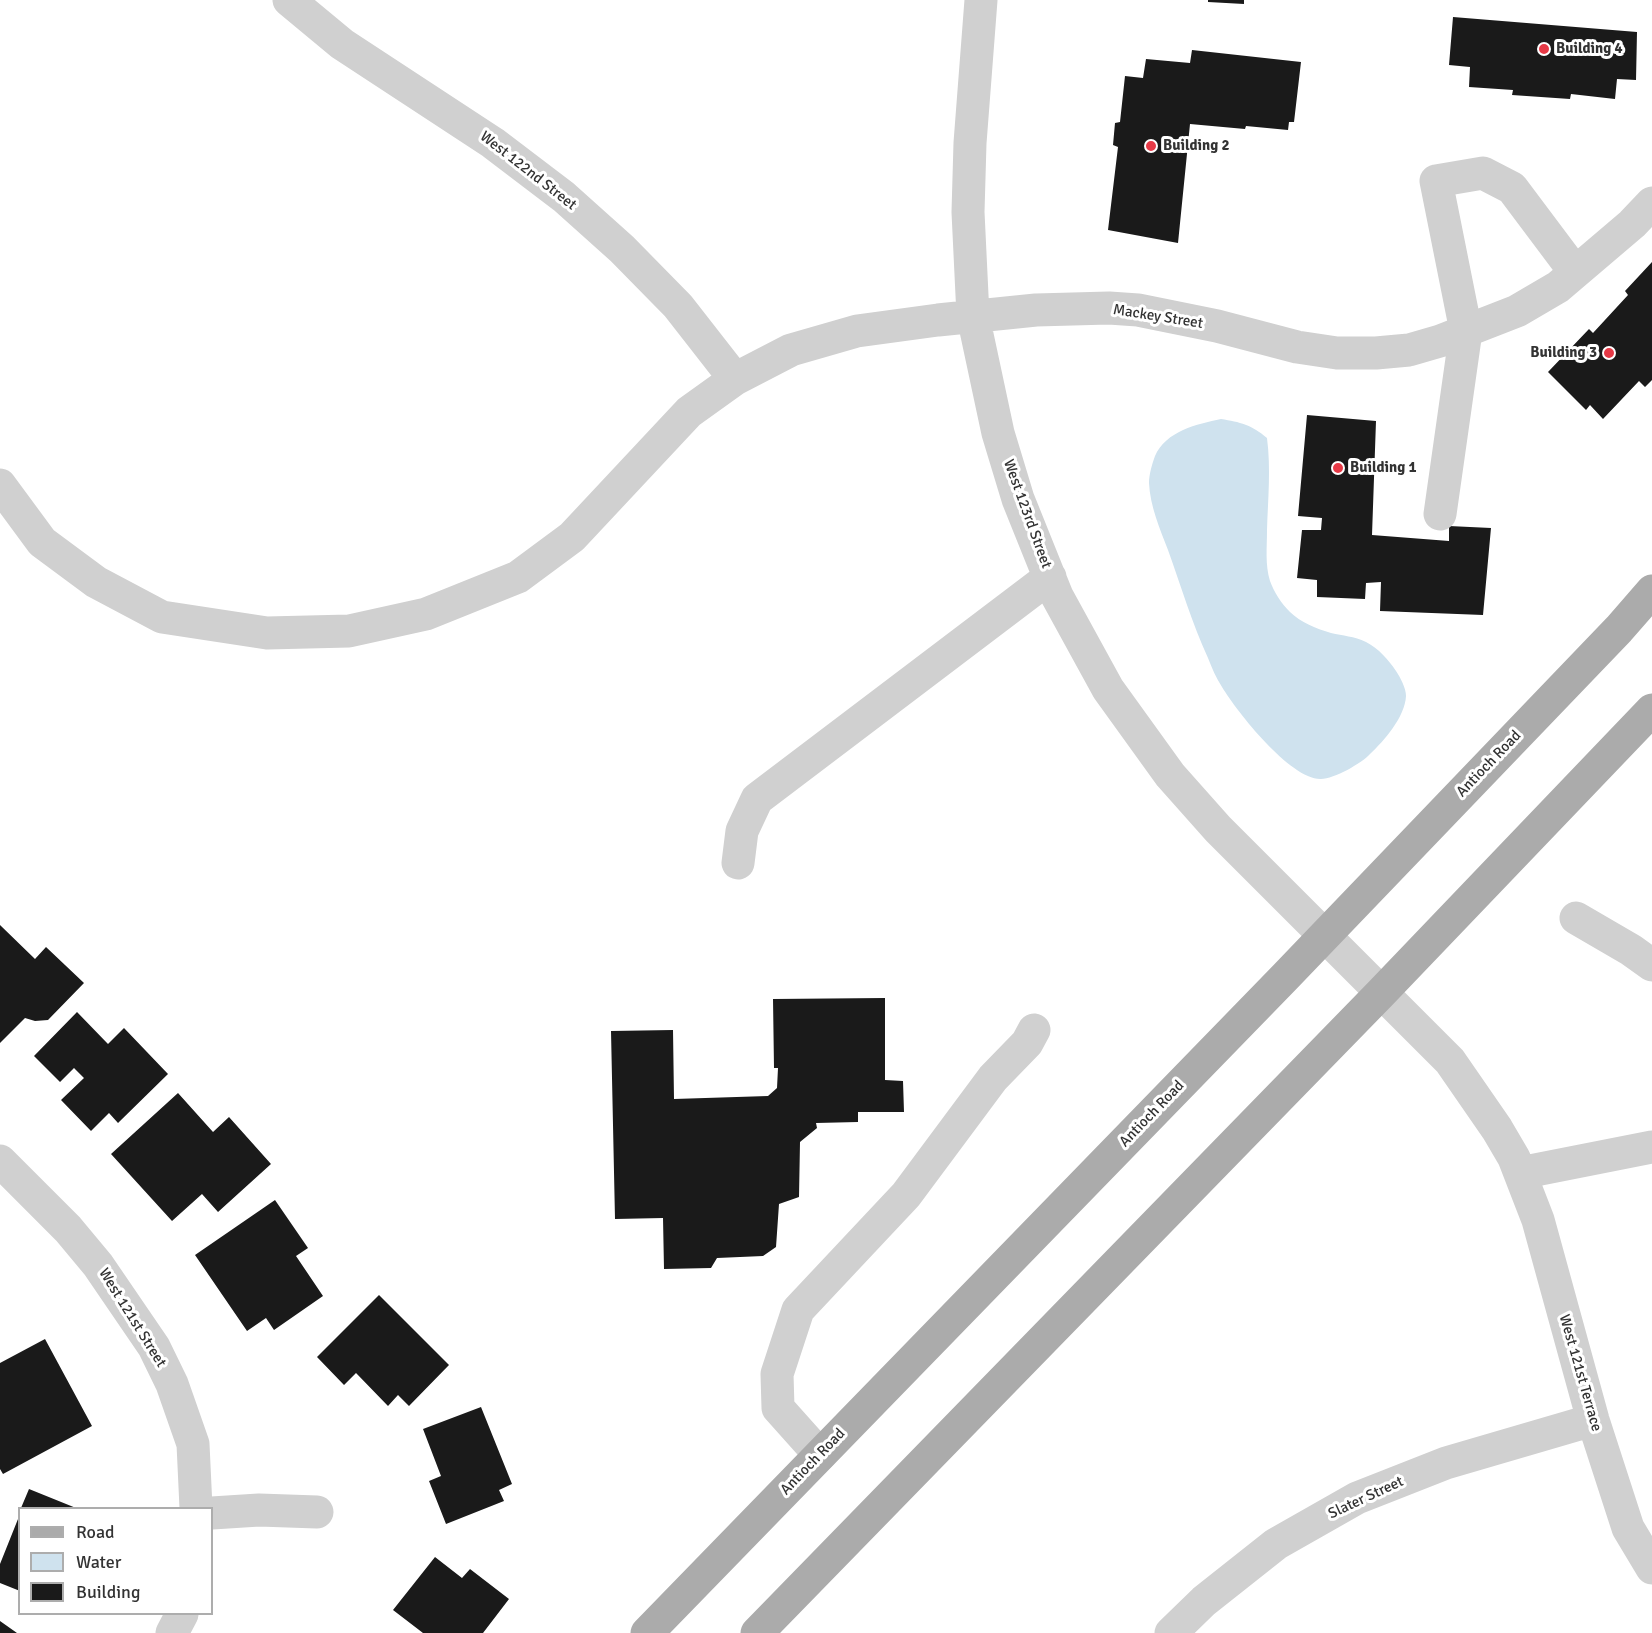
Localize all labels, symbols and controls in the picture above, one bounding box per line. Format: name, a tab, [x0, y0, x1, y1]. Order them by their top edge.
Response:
place label: Building 4	[1556, 40, 1623, 58]
marker: Building 4	[1537, 42, 1551, 56]
street label: West 122nd Street	[476, 128, 580, 214]
place label: Building 2	[1163, 137, 1230, 155]
marker: Building 2	[1144, 139, 1158, 153]
street label: Mackey Street	[1112, 301, 1204, 333]
place label: Building 3	[1530, 344, 1597, 362]
marker: Building 3	[1602, 346, 1616, 360]
street label: West 123rd Street	[999, 457, 1055, 571]
place label: Building 1	[1350, 459, 1417, 477]
marker: Building 1	[1331, 461, 1345, 475]
street label: Antioch Road	[1453, 727, 1525, 801]
street label: Antioch Road	[1116, 1077, 1188, 1151]
street label: West 121st Street	[94, 1265, 170, 1371]
street label: West 121st Terrace	[1555, 1312, 1605, 1434]
street label: Antioch Road	[777, 1425, 849, 1499]
street label: Slater Street	[1326, 1473, 1406, 1523]
legend	[18, 1507, 213, 1615]
text: Road	[76, 1521, 115, 1543]
text: Water	[76, 1551, 121, 1573]
text: Building	[76, 1581, 140, 1603]

